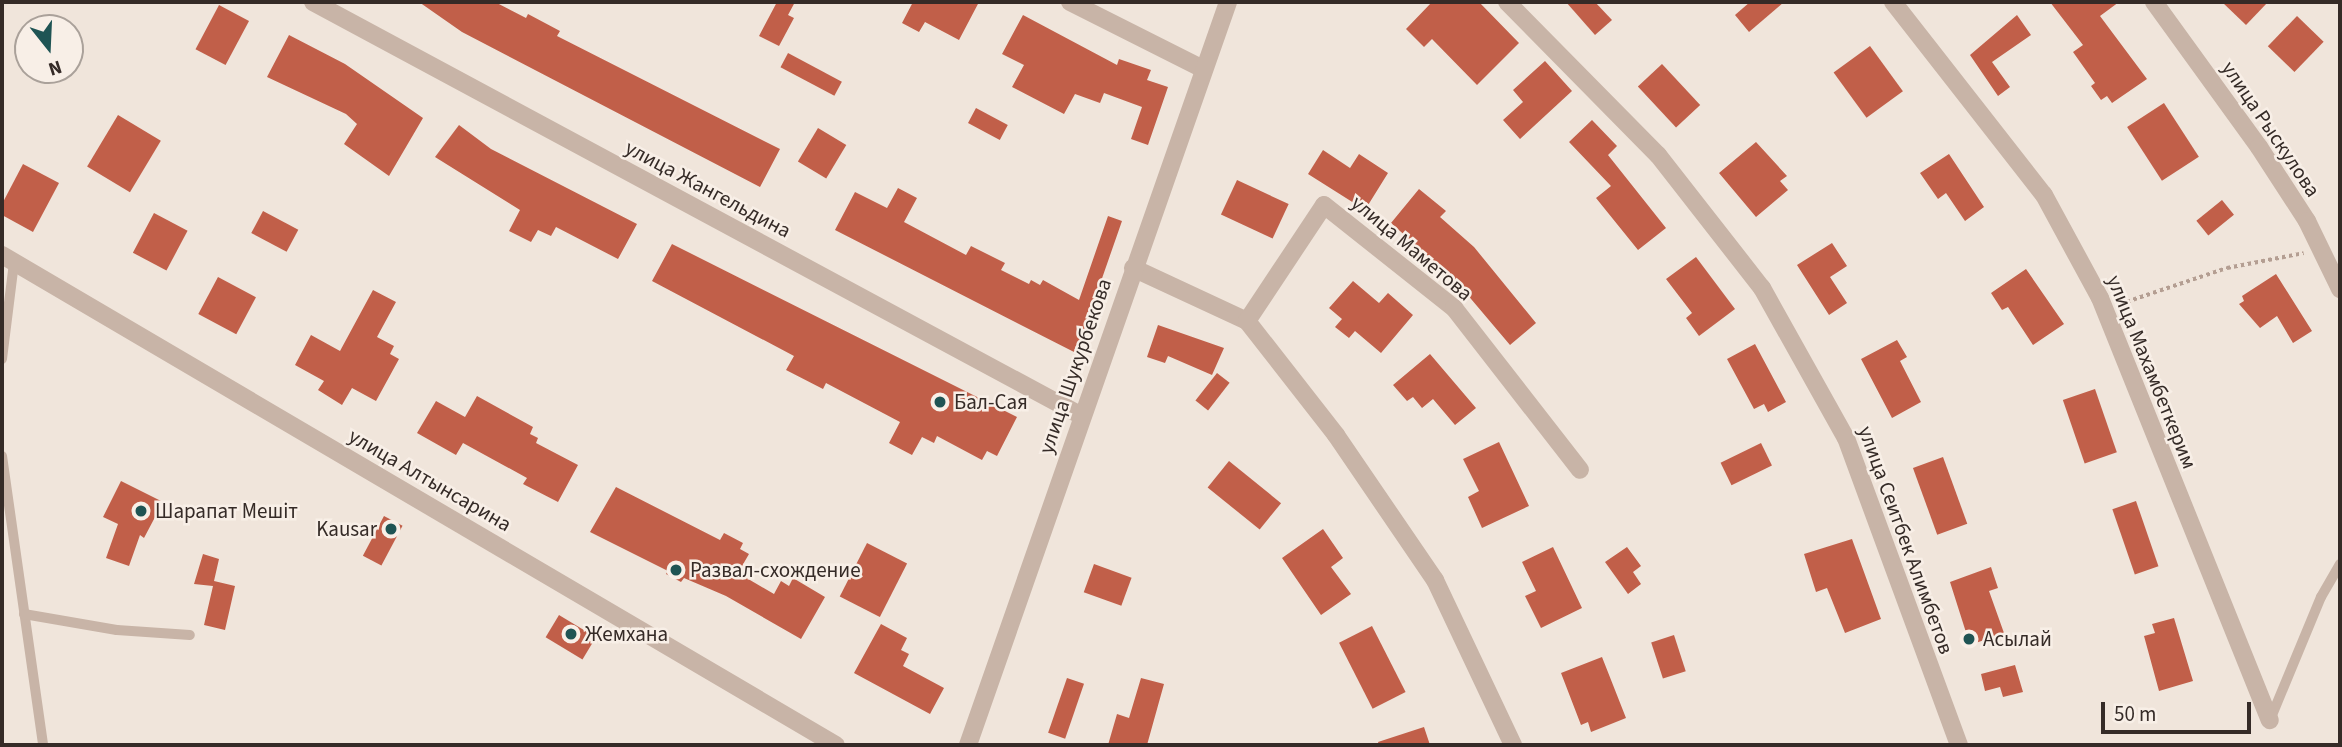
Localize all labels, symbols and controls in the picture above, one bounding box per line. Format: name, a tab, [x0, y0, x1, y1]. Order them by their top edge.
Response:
north arrow	[14, 14, 84, 84]
text: N	[45, 53, 65, 82]
street label: улица Рыскулова	[2216, 56, 2326, 202]
street label: улица Жангельдина	[621, 135, 795, 243]
street label: улица Маметова	[1346, 190, 1478, 306]
street label: улица Махамбеткерим	[2102, 271, 2202, 473]
street label: улица Шукурбекова	[1033, 275, 1117, 457]
place label: Бал-Сая	[954, 389, 1028, 415]
marker: Бал-Сая	[932, 394, 948, 410]
street label: улица Алтынсарина	[344, 423, 516, 537]
street label: улица Сеитбек Алимбетов	[1853, 423, 1959, 657]
place label: Шарапат Мешіт	[155, 498, 298, 524]
marker: Шарапат Мешіт	[133, 503, 149, 519]
place label: Kausar	[316, 516, 377, 542]
marker: Kausar	[383, 521, 399, 537]
place label: Развал-схождение	[690, 557, 861, 583]
marker: Развал-схождение	[668, 562, 684, 578]
place label: Жемхана	[585, 621, 668, 647]
marker: Жемхана	[563, 626, 579, 642]
place label: Асылай	[1983, 626, 2052, 652]
marker: Асылай	[1961, 631, 1977, 647]
scale bar	[2104, 688, 2254, 732]
text: 50 m	[2114, 699, 2156, 729]

